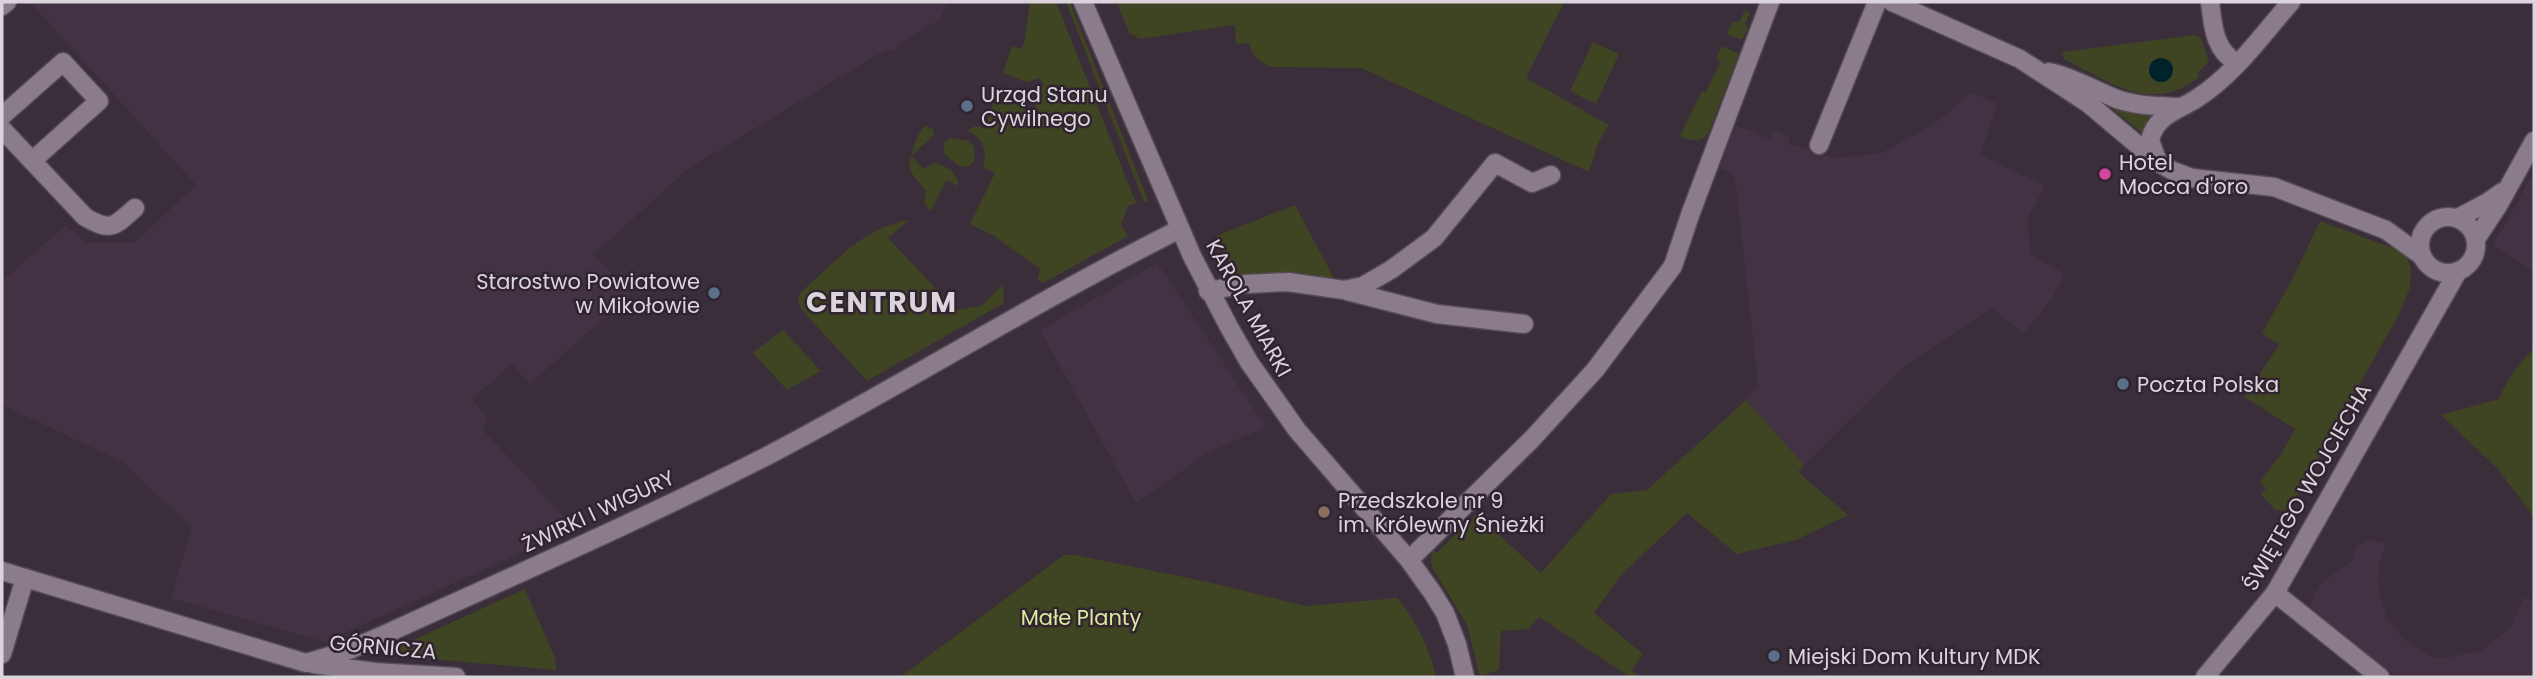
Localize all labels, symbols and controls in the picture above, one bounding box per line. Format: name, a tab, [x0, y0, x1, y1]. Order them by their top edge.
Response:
place label: Urząd Stanu Cywilnego	[981, 80, 1108, 133]
marker: Urząd Stanu Cywilnego	[959, 98, 975, 114]
place label: Hotel Mocca d'oro	[2119, 148, 2248, 201]
marker: Hotel Mocca d'oro	[2097, 166, 2113, 182]
street label: KAROLA MIARKI	[1199, 234, 1299, 382]
place label: Starostwo Powiatowe w Mikołowie	[476, 267, 700, 320]
district label: CENTRUM	[806, 283, 958, 322]
marker: Starostwo Powiatowe w Mikołowie	[706, 285, 722, 301]
place label: Poczta Polska	[2137, 370, 2279, 399]
marker: Poczta Polska	[2115, 376, 2131, 392]
street label: ŚWIĘTEGO WOJCIECHA	[2236, 378, 2378, 596]
street label: ŻWIRKI I WIGURY	[517, 463, 679, 559]
place label: Przedszkole nr 9 im. Królewny Śnieżki	[1338, 486, 1544, 539]
marker: Przedszkole nr 9 im. Królewny Śnieżki	[1316, 504, 1332, 520]
park label: Małe Planty	[1021, 603, 1141, 632]
street label: GÓRNICZA	[328, 628, 438, 666]
place label: Miejski Dom Kultury MDK	[1788, 642, 2041, 671]
marker: Miejski Dom Kultury MDK	[1766, 648, 1782, 664]

